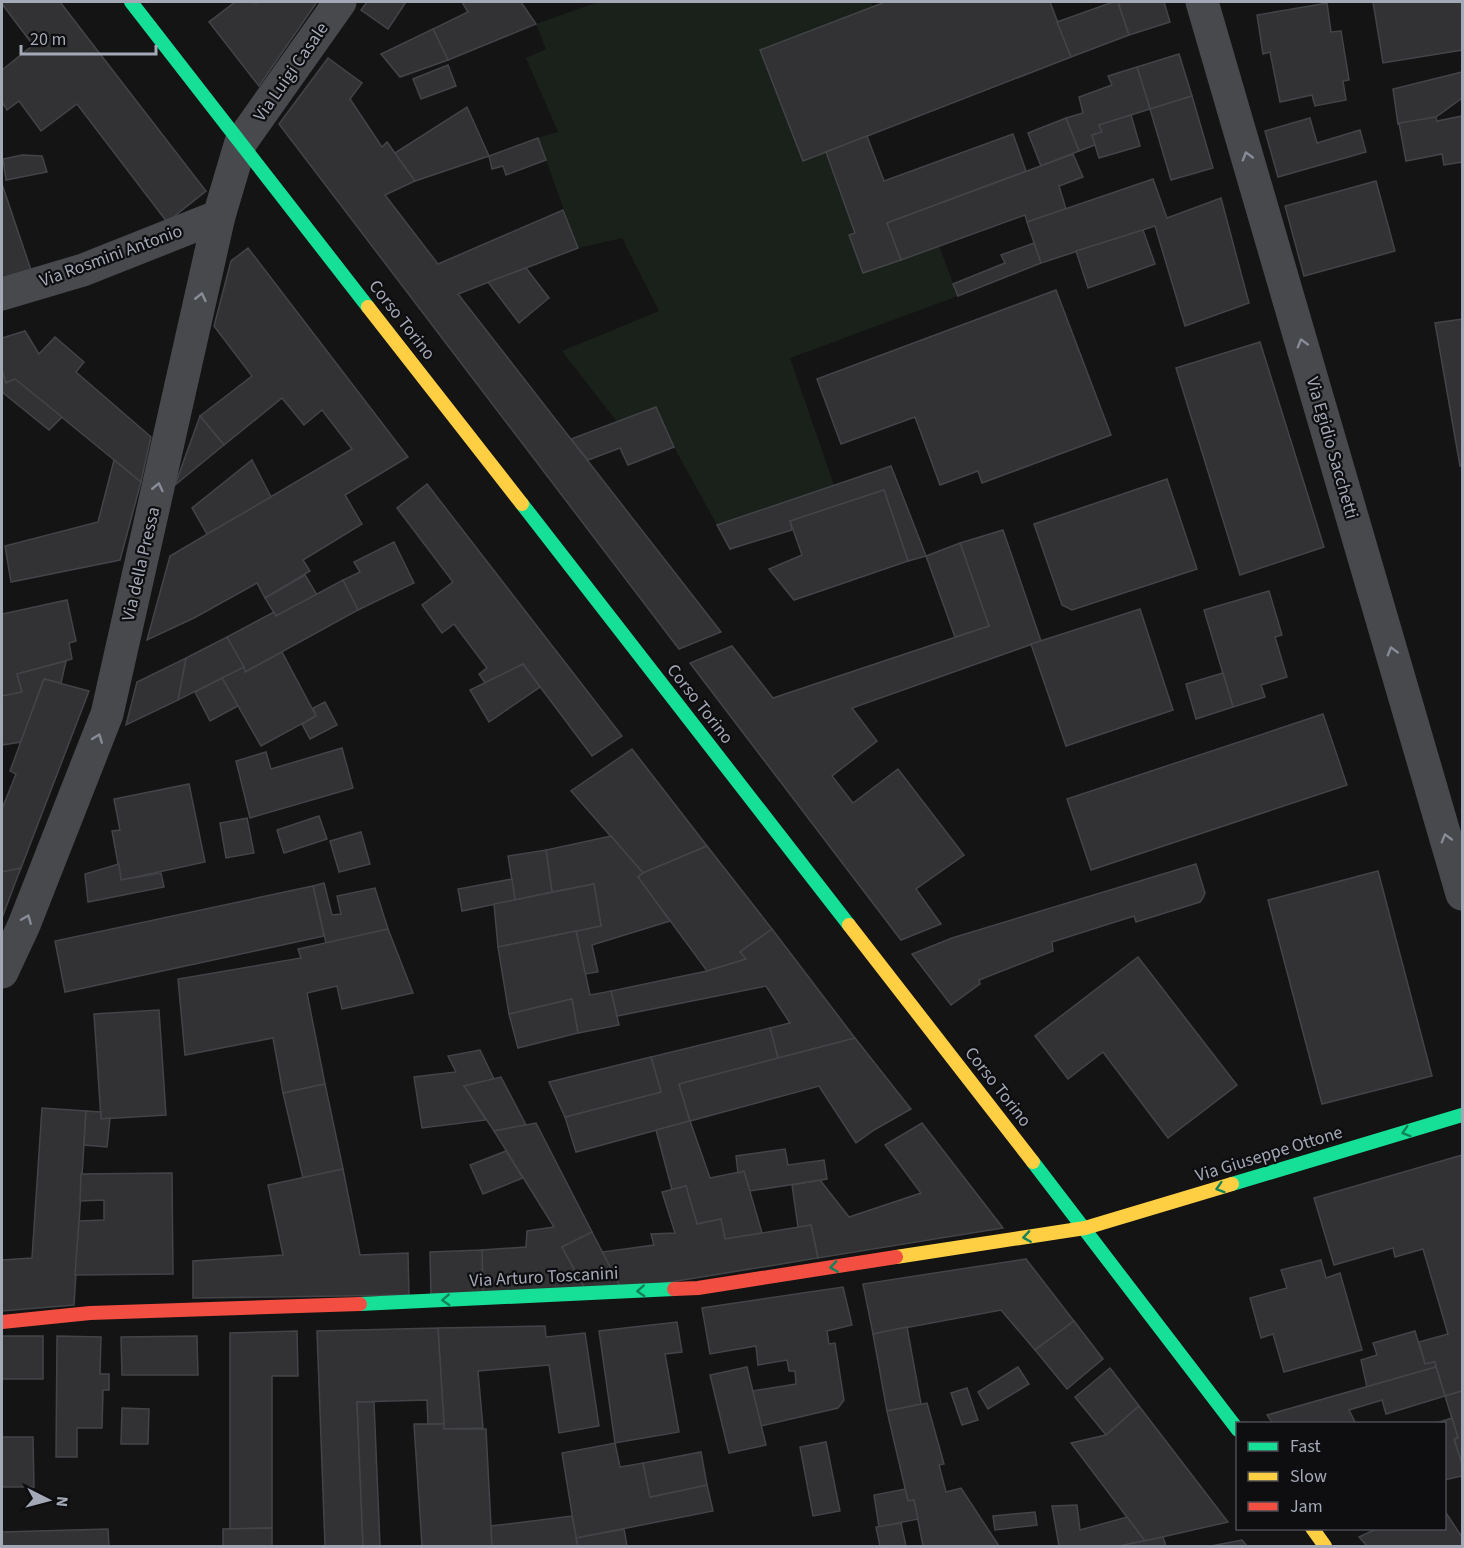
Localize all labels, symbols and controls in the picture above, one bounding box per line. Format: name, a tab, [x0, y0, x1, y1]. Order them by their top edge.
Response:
street label: Via Luigi Casale	[248, 17, 334, 127]
scale bar	[21, 18, 156, 56]
text: 20 m	[30, 27, 66, 52]
one-way arrow	[1242, 151, 1254, 162]
street label: Via Rosmini Antonio	[36, 219, 186, 293]
street label: Corso Torino	[363, 275, 441, 365]
one-way arrow	[194, 292, 207, 302]
one-way arrow	[1297, 338, 1309, 349]
street label: Via Egidio Sacchetti	[1300, 374, 1364, 522]
one-way arrow	[151, 483, 164, 493]
street label: Via della Pressa	[116, 504, 166, 624]
one-way arrow	[1386, 646, 1399, 656]
street label: Corso Torino	[661, 659, 739, 749]
one-way arrow	[91, 733, 103, 744]
one-way arrow	[1441, 833, 1453, 844]
one-way arrow	[20, 915, 32, 926]
street label: Corso Torino	[959, 1042, 1037, 1132]
street label: Via Giuseppe Ottone	[1192, 1120, 1346, 1188]
one-way arrow	[1402, 1125, 1412, 1137]
one-way arrow	[1215, 1181, 1226, 1193]
one-way arrow	[1022, 1230, 1032, 1242]
one-way arrow	[830, 1260, 839, 1272]
street label: Via Arturo Toscanini	[469, 1261, 619, 1293]
one-way arrow	[637, 1284, 646, 1297]
one-way arrow	[442, 1294, 451, 1307]
legend	[1236, 1422, 1446, 1530]
text: Fast	[1290, 1434, 1321, 1459]
text: Slow	[1290, 1464, 1327, 1489]
north arrow	[18, 1470, 78, 1530]
text: Jam	[1290, 1494, 1323, 1519]
text: N	[50, 1495, 73, 1508]

